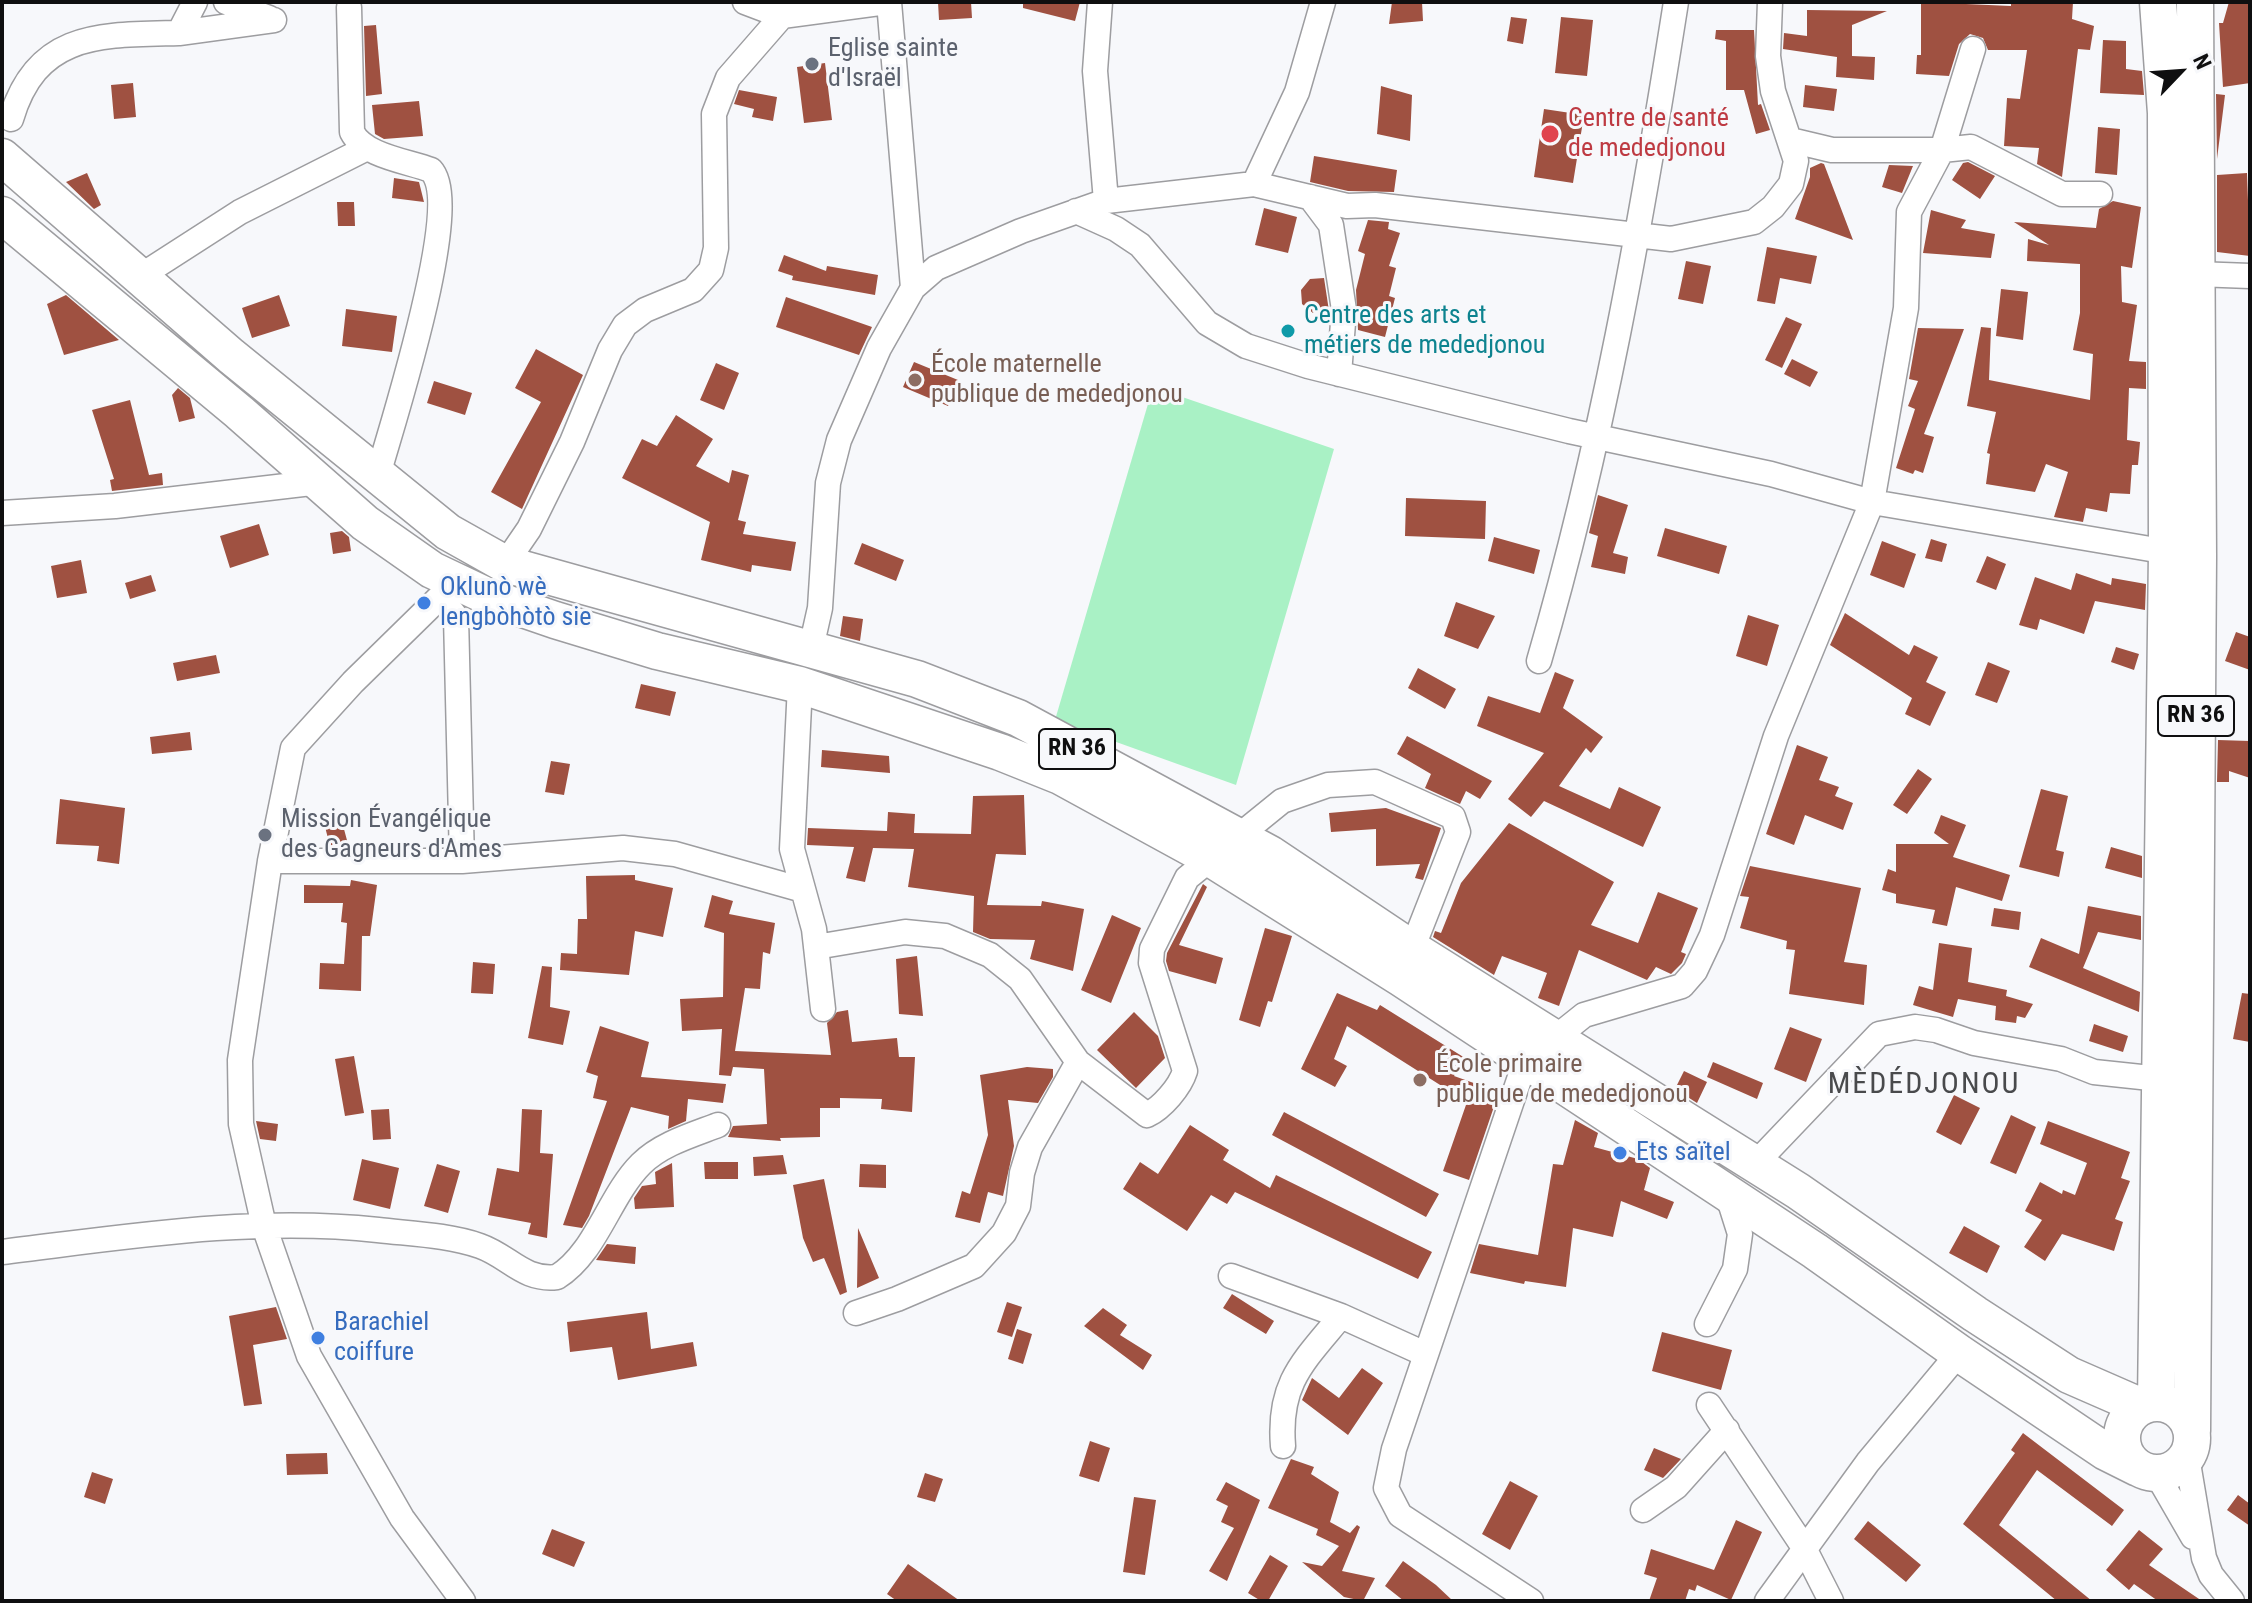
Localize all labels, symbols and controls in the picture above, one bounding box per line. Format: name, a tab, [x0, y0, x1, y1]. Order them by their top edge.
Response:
north arrow	[2140, 32, 2220, 112]
place label: Eglise sainte d'Israël	[828, 33, 958, 94]
text: N	[2188, 50, 2216, 73]
marker: Eglise sainte d'Israël	[803, 55, 821, 73]
place label: Centre de santé de mededjonou	[1568, 103, 1729, 164]
marker: Centre de santé de mededjonou	[1539, 123, 1561, 145]
place label: Centre des arts et métiers de mededjonou	[1304, 300, 1545, 362]
marker: Centre des arts et métiers de mededjonou	[1279, 322, 1297, 340]
place label: École maternelle publique de mededjonou	[931, 349, 1183, 410]
marker: École maternelle publique de mededjonou	[906, 371, 924, 389]
place label: Oklunò wè lengbòhòtò sie	[440, 572, 592, 634]
marker: Oklunò wè lengbòhòtò sie	[415, 594, 433, 612]
road number: RN 36	[2158, 696, 2234, 736]
road number: RN 36	[1039, 729, 1115, 769]
place label: Mission Évangélique des Gagneurs d'Ames	[281, 804, 502, 866]
marker: Mission Évangélique des Gagneurs d'Ames	[256, 826, 274, 844]
place label: École primaire publique de mededjonou	[1436, 1049, 1688, 1110]
district label: MÈDÉDJONOU	[1828, 1067, 2020, 1103]
marker: École primaire publique de mededjonou	[1411, 1071, 1429, 1089]
place label: Ets saïtel	[1636, 1137, 1731, 1169]
marker: Ets saïtel	[1611, 1144, 1629, 1162]
place label: Barachiel coiffure	[334, 1307, 429, 1368]
marker: Barachiel coiffure	[309, 1329, 327, 1347]

